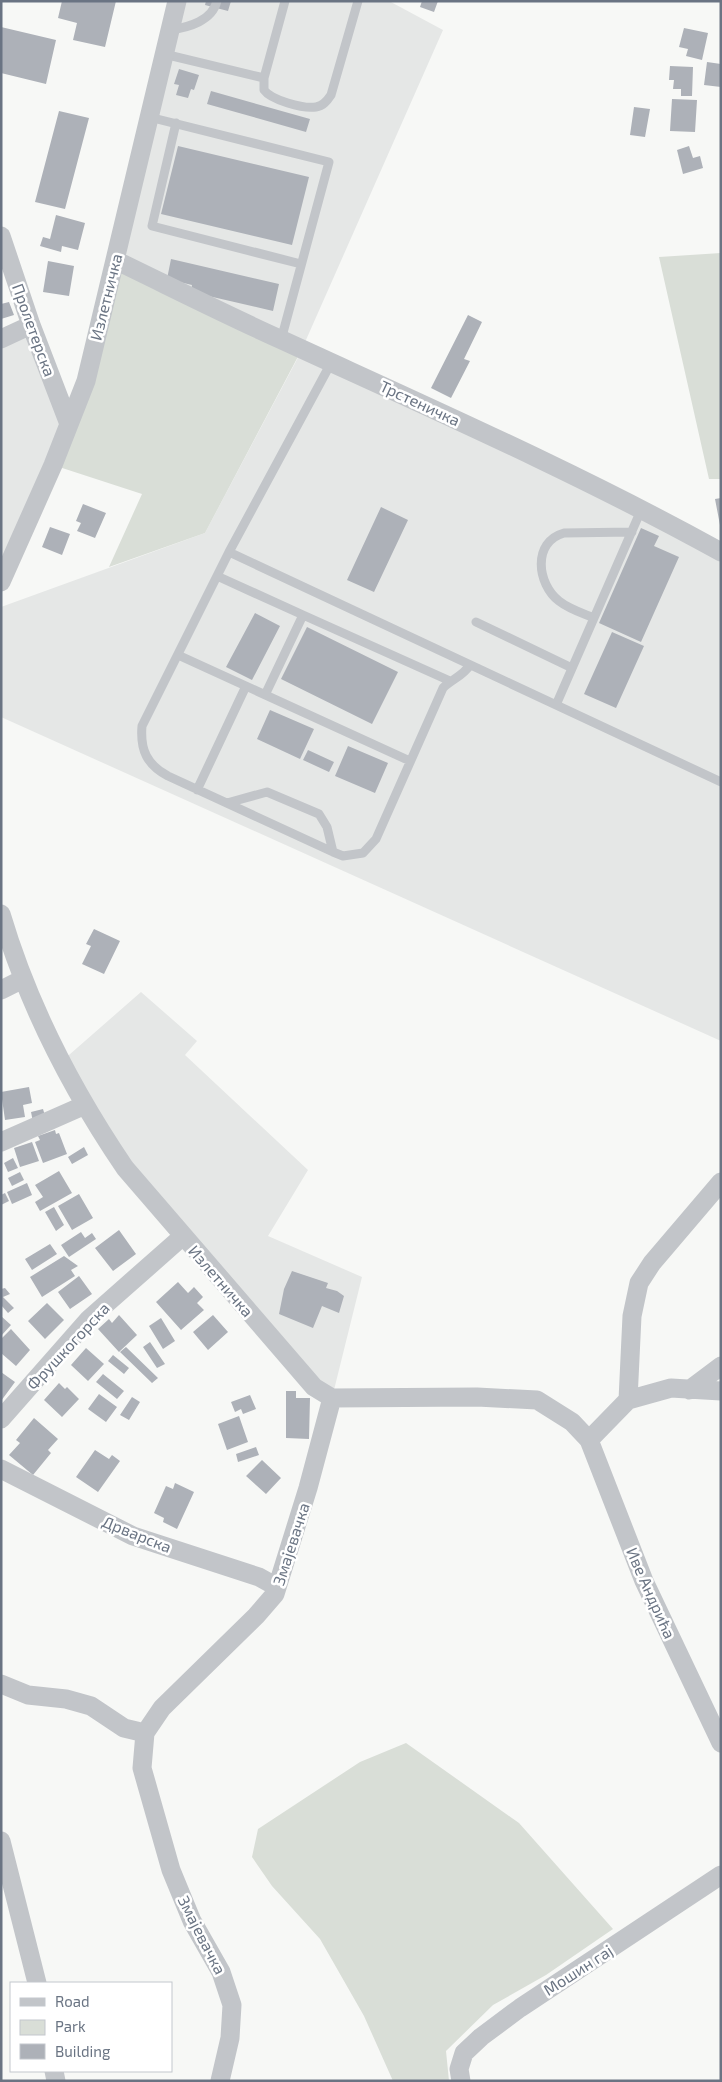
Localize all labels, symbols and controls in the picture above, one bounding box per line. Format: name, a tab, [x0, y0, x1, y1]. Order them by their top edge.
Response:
street label: Излетничка	[86, 252, 125, 342]
street label: Пролетерска	[9, 281, 60, 379]
street label: Трстеничка	[377, 376, 463, 429]
street label: Излетничка	[185, 1241, 258, 1320]
street label: Фрушкогорска	[22, 1298, 114, 1394]
street label: Змајевачка	[268, 1500, 314, 1588]
street label: Дрварска	[100, 1511, 174, 1556]
street label: Иве Андрића	[623, 1544, 680, 1641]
street label: Змајевачка	[174, 1892, 230, 1978]
street label: Мошин гај	[540, 1940, 616, 2000]
legend	[10, 1982, 172, 2072]
text: Road	[55, 1992, 90, 2010]
text: Park	[55, 2017, 86, 2035]
text: Building	[55, 2042, 111, 2060]

